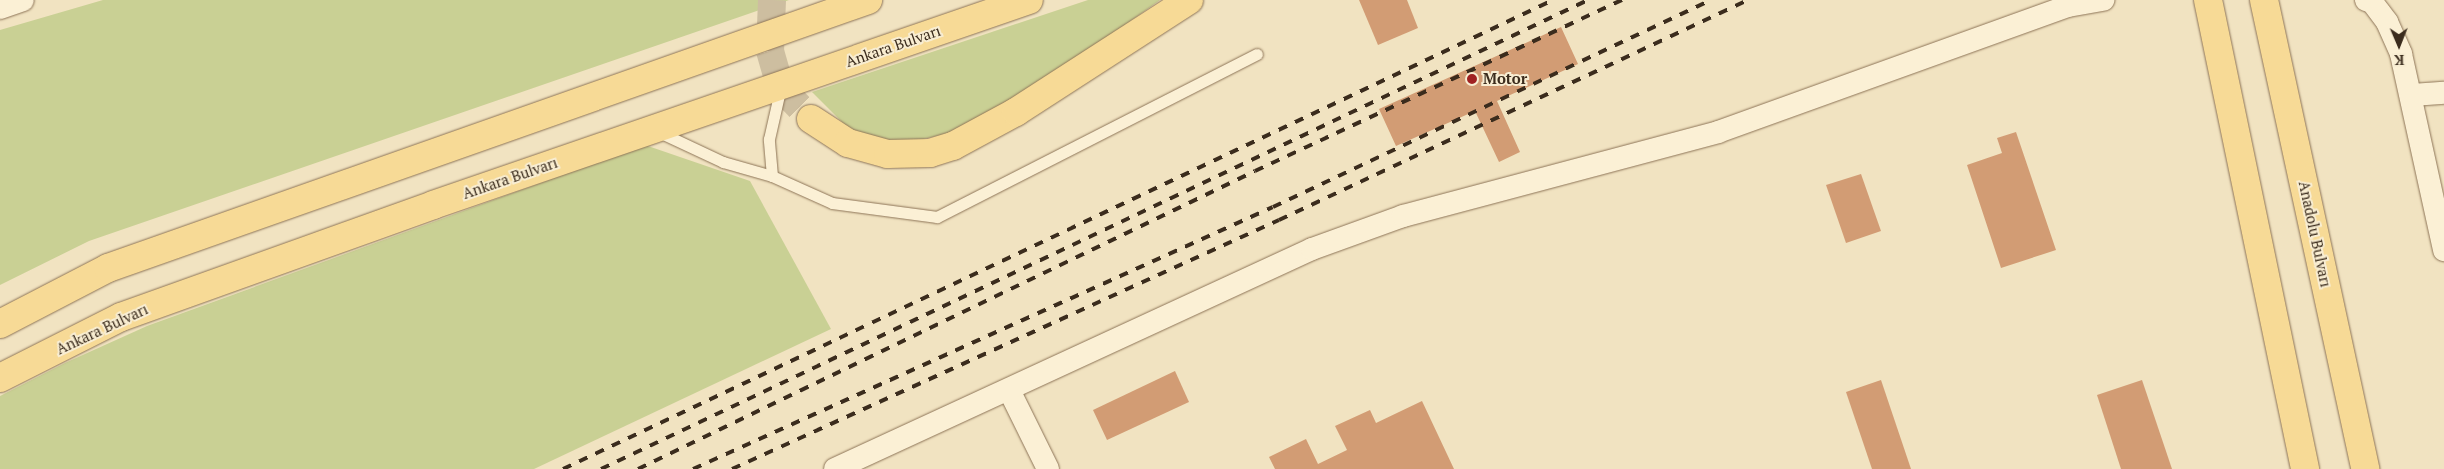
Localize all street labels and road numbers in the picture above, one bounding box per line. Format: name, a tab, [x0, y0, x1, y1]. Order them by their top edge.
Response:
street label: Ankara Bulvarı	[843, 21, 943, 71]
street label: Ankara Bulvarı	[460, 153, 560, 203]
street label: Anadolu Bulvarı	[2295, 179, 2335, 289]
street label: Ankara Bulvarı	[53, 300, 151, 358]

